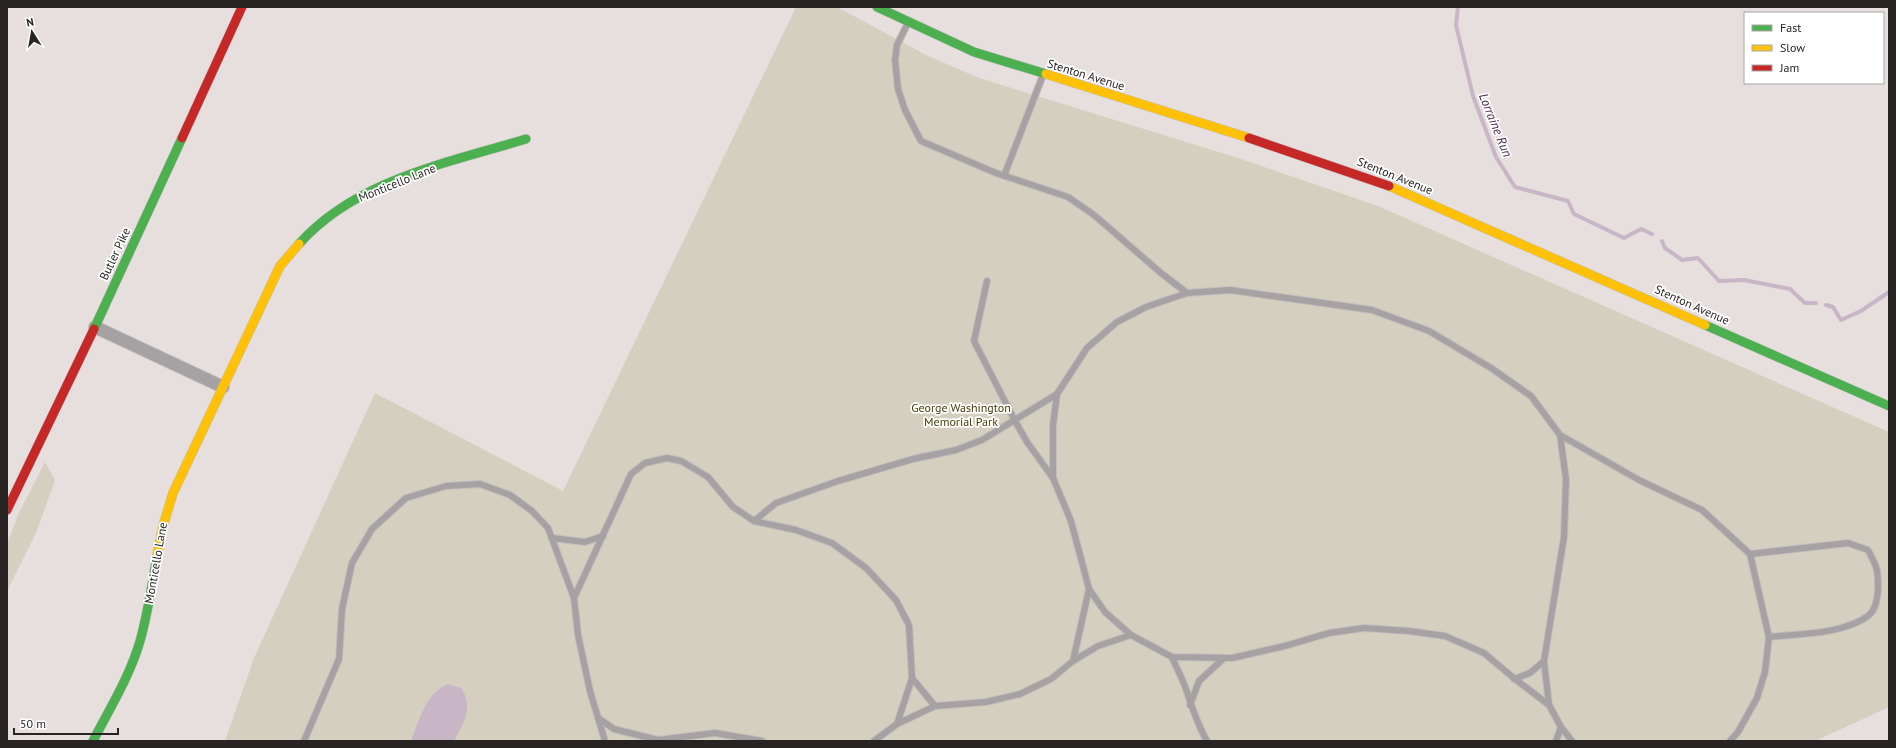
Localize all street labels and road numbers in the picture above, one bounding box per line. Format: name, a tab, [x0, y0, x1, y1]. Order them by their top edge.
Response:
street label: Stenton Avenue	[1046, 56, 1127, 93]
street label: Stenton Avenue	[1355, 154, 1435, 198]
street label: Monticello Lane	[356, 160, 438, 205]
street label: Butler Pike	[96, 225, 133, 282]
street label: Stenton Avenue	[1653, 281, 1732, 328]
street label: Monticello Lane	[141, 521, 170, 605]

